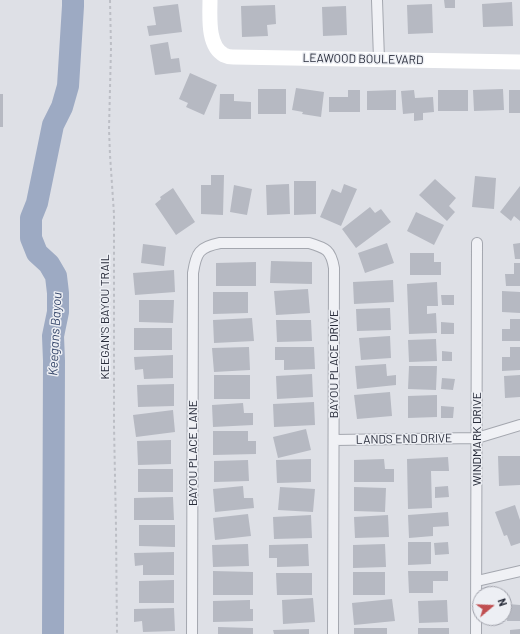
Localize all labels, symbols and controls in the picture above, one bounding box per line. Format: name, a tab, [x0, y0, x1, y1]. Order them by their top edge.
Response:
street label: LEAWOOD BOULEVARD	[302, 51, 424, 67]
street label: KEEGAN'S BAYOU TRAIL	[98, 254, 112, 380]
water label: Keegans Bayou	[45, 292, 65, 376]
street label: BAYOU PLACE DRIVE	[327, 310, 341, 418]
street label: WINDMARK DRIVE	[470, 392, 484, 486]
street label: BAYOU PLACE LANE	[186, 400, 200, 506]
street label: LANDS END DRIVE	[356, 431, 452, 447]
north arrow	[472, 586, 512, 626]
text: N	[496, 597, 510, 608]

